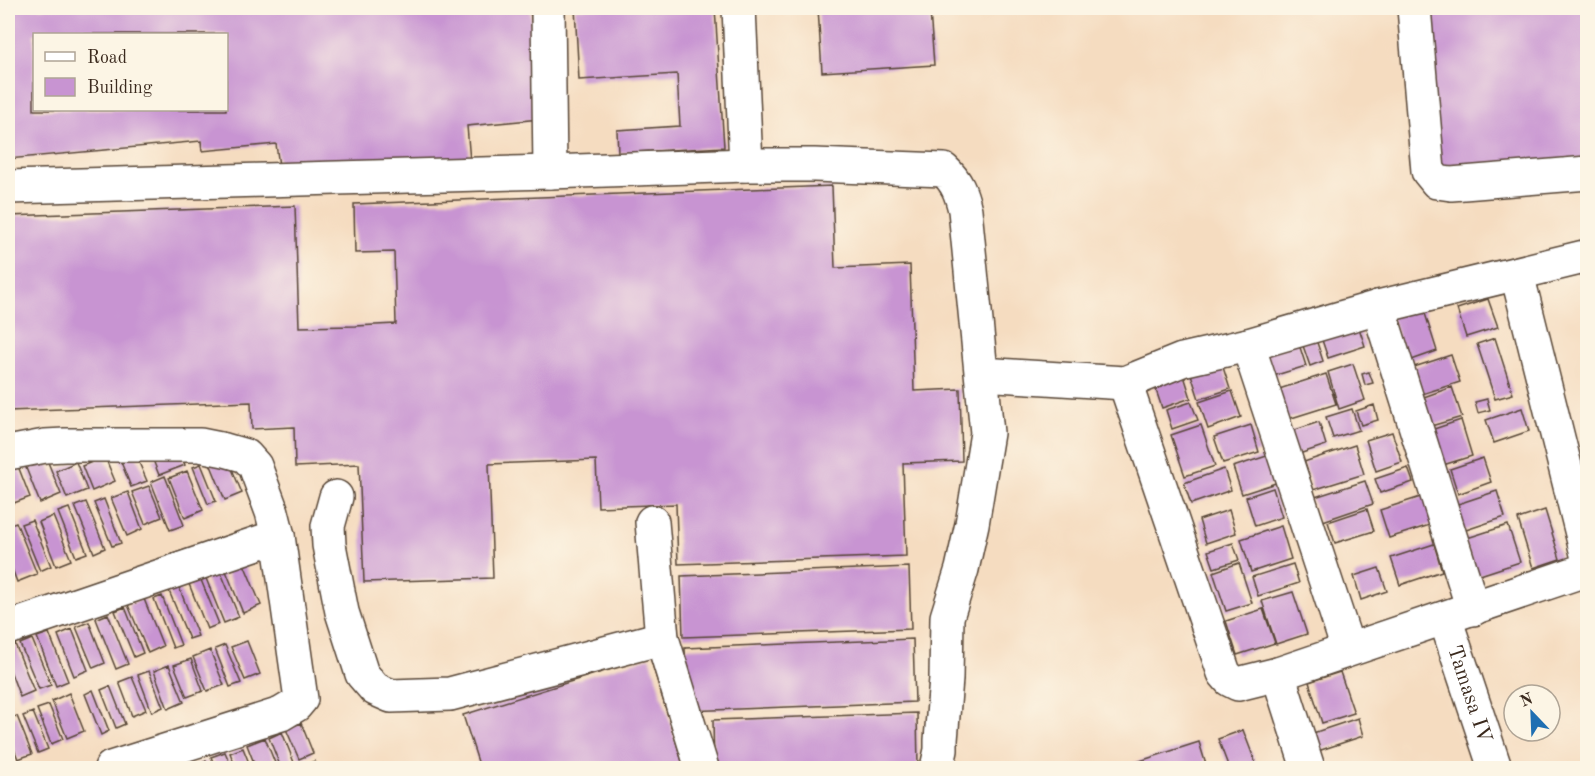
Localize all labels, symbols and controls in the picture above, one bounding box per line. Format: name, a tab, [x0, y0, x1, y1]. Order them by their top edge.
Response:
legend	[33, 33, 228, 111]
text: Road	[87, 49, 127, 67]
text: Building	[87, 79, 153, 97]
street label: Tamasa IV	[1443, 643, 1495, 746]
north arrow	[1502, 683, 1562, 743]
text: N	[1518, 691, 1536, 711]

